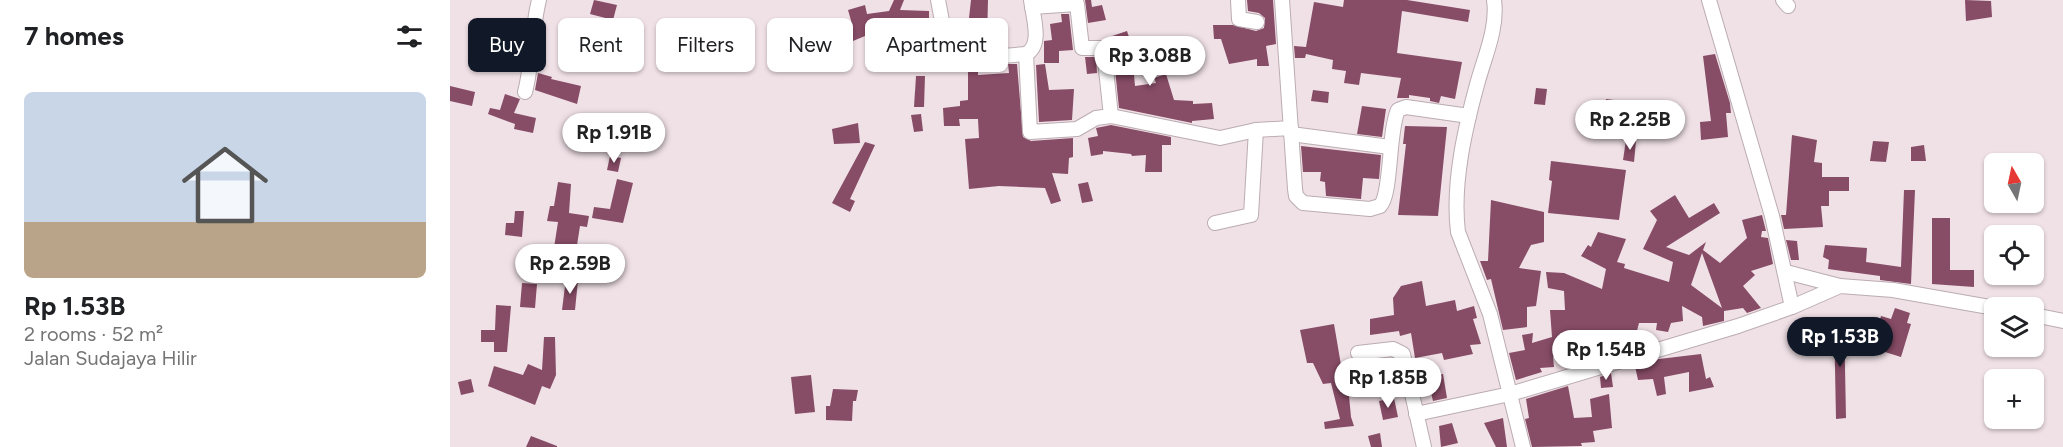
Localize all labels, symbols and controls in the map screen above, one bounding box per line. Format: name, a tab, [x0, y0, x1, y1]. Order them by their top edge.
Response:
chip: Buy	[468, 18, 546, 72]
chip: Rent	[558, 18, 644, 72]
chip: Filters	[656, 18, 755, 72]
chip: New	[767, 18, 853, 72]
chip: Apartment	[865, 18, 1008, 72]
text: 7 homes	[24, 20, 124, 52]
icon: filters	[393, 20, 426, 53]
pin: Rp 3.08B	[1088, 36, 1212, 87]
text: Rp 3.08B	[1108, 43, 1192, 67]
pin: Rp 2.25B	[1568, 100, 1692, 151]
text: Rp 2.25B	[1589, 107, 1671, 131]
pin: Rp 1.91B	[552, 113, 676, 164]
text: Rp 1.91B	[576, 120, 652, 144]
icon: home	[171, 131, 279, 239]
north arrow	[1984, 153, 2044, 213]
map controls	[1984, 153, 2044, 429]
button: locate	[1984, 225, 2044, 285]
pin: Rp 2.59B	[508, 244, 632, 295]
text: Rp 2.59B	[529, 251, 611, 275]
text: Rp 1.53B	[24, 290, 125, 322]
button: layers	[1984, 297, 2044, 357]
pin: Rp 1.53B	[1778, 317, 1902, 368]
text: 2 rooms · 52 m²	[24, 322, 163, 346]
text: Rp 1.53B	[1801, 324, 1879, 348]
pin: Rp 1.54B	[1544, 330, 1668, 381]
text: Rp 1.54B	[1566, 337, 1646, 361]
text: Jalan Sudajaya Hilir	[24, 346, 197, 370]
pin: Rp 1.85B	[1326, 358, 1450, 409]
text: Rp 1.85B	[1348, 365, 1428, 389]
button: +	[1984, 369, 2044, 429]

